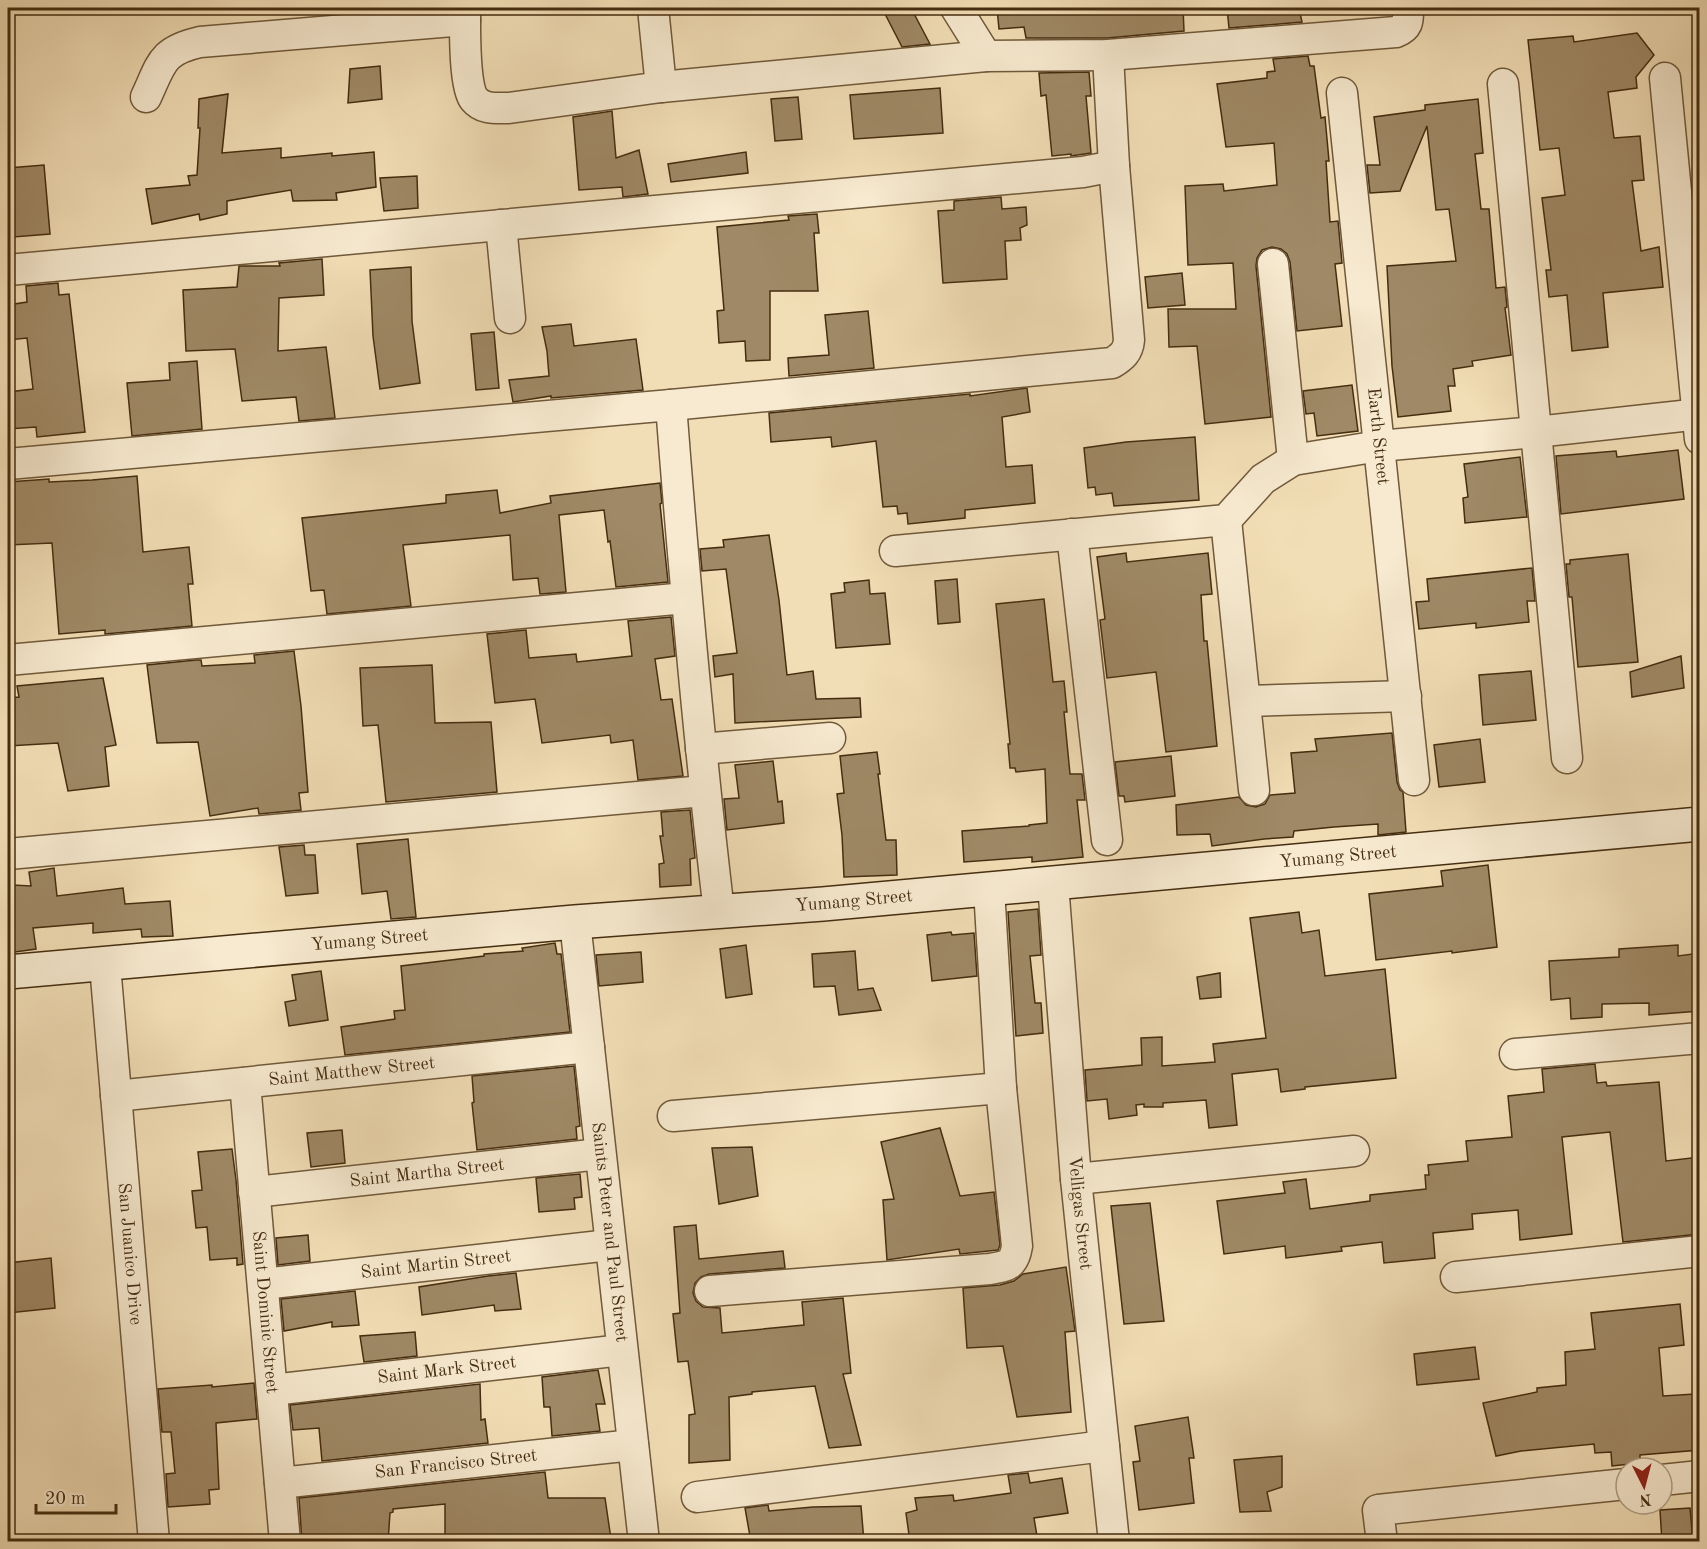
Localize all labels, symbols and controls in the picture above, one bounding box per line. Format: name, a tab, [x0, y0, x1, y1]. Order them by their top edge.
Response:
street label: Earth Street	[1364, 387, 1392, 486]
street label: Yumang Street	[1279, 843, 1397, 871]
street label: Yumang Street	[795, 887, 913, 915]
street label: Yumang Street	[310, 926, 429, 954]
street label: Saint Matthew Street	[267, 1054, 436, 1089]
street label: Saints Peter and Paul Street	[588, 1121, 631, 1343]
street label: Velligas Street	[1065, 1155, 1094, 1271]
street label: Saint Martha Street	[349, 1156, 505, 1190]
street label: San Juanico Drive	[115, 1182, 145, 1326]
street label: Saint Dominic Street	[249, 1230, 281, 1394]
street label: Saint Martin Street	[360, 1247, 512, 1282]
street label: Saint Mark Street	[376, 1353, 517, 1387]
street label: San Francisco Street	[374, 1446, 538, 1482]
north arrow	[1614, 1456, 1674, 1516]
scale bar	[36, 1477, 116, 1515]
text: 20 m	[45, 1490, 85, 1508]
text: N	[1638, 1490, 1652, 1508]

